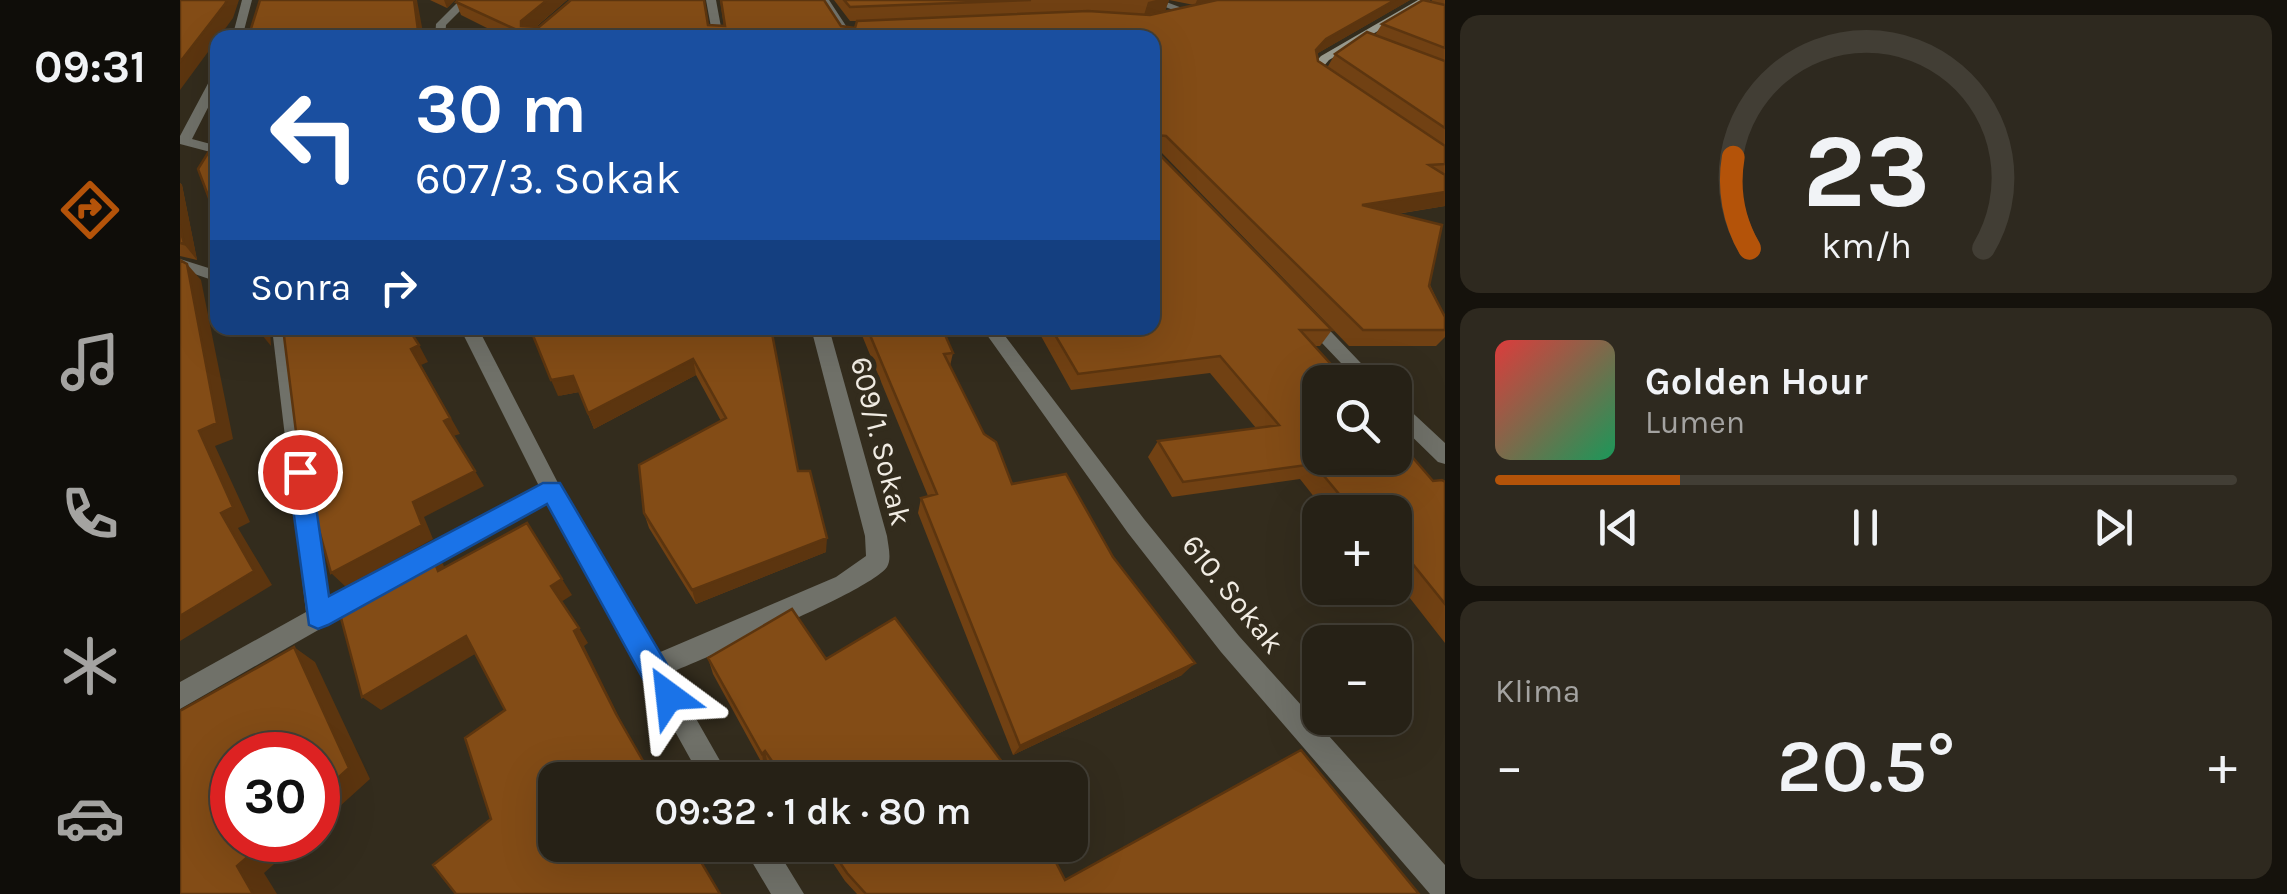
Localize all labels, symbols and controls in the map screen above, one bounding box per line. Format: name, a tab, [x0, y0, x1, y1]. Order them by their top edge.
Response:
text: 09:31	[34, 41, 146, 93]
text: 30 m	[415, 68, 587, 150]
icon: left	[250, 70, 380, 200]
text: 23	[1802, 111, 1930, 232]
text: 607/3. Sokak	[415, 152, 681, 204]
icon: directions	[55, 175, 125, 245]
text: km/h	[1821, 225, 1911, 267]
icon: right	[371, 260, 426, 315]
text: Sonra	[250, 265, 351, 310]
icon: music	[55, 327, 125, 397]
street label: 609/1. Sokak	[843, 353, 919, 529]
text: Golden Hour	[1645, 359, 1868, 404]
map controls	[1302, 365, 1412, 735]
button: search	[1302, 365, 1412, 475]
text: Lumen	[1645, 404, 1745, 441]
pin	[258, 430, 343, 515]
icon: arrive	[273, 445, 328, 500]
icon: phone	[55, 479, 125, 549]
button: +	[1302, 495, 1412, 605]
icon: previous	[1591, 500, 1646, 555]
icon: pause	[1838, 500, 1893, 555]
icon: next	[2086, 500, 2141, 555]
street label: 610. Sokak	[1174, 527, 1292, 661]
button: −	[1302, 625, 1412, 735]
icon: climate	[55, 631, 125, 701]
position arrow	[617, 644, 721, 748]
text: Klima	[1495, 673, 1581, 710]
text: 20.5°	[1777, 722, 1955, 810]
speed limit sign: 30	[210, 732, 340, 862]
text: −	[1495, 734, 1524, 798]
text: +	[2208, 734, 2237, 798]
icon: car	[55, 783, 125, 853]
text: 09:32 · 1 dk · 80 m	[654, 789, 972, 834]

